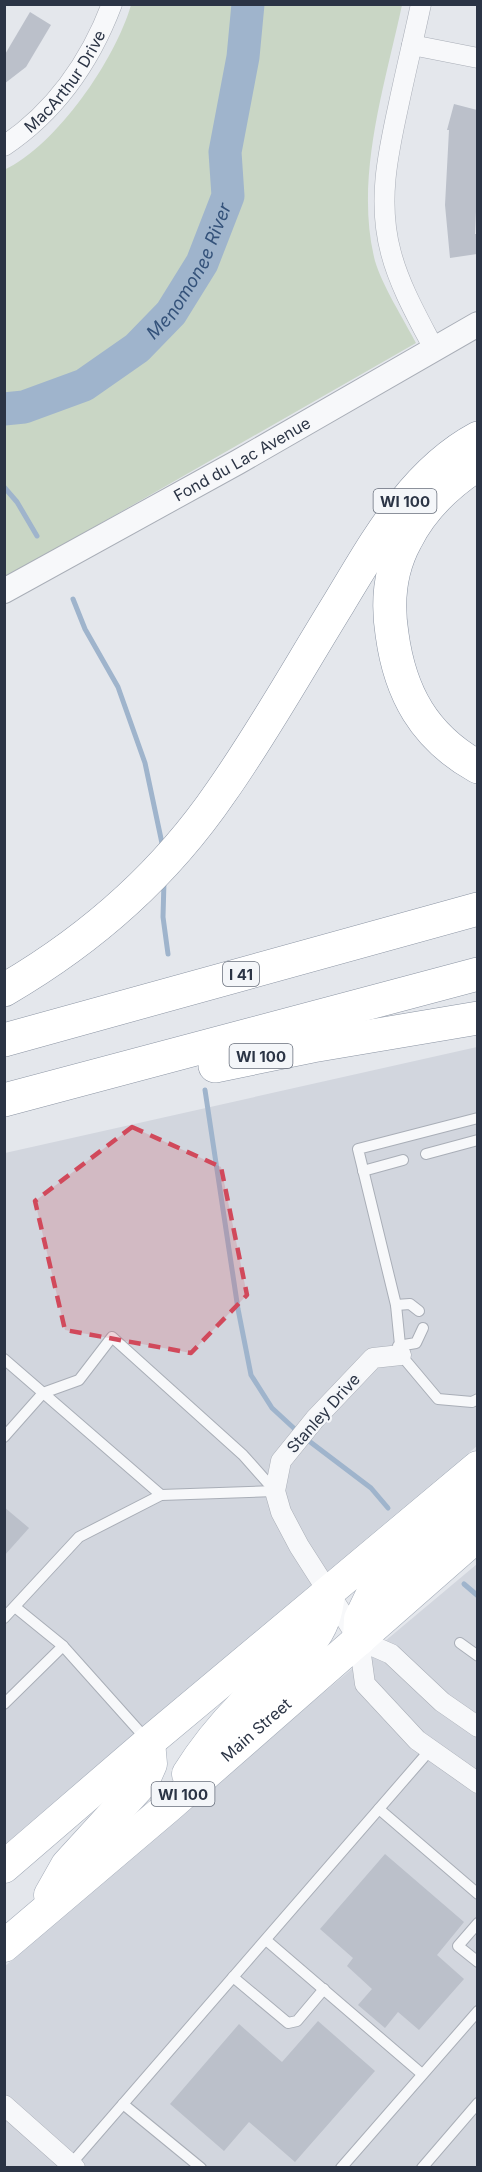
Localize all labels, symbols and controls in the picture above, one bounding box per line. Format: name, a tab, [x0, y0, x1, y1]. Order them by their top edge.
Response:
street label: MacArthur Drive	[20, 27, 110, 137]
water label: Menomonee River	[142, 199, 235, 343]
street label: Fond du Lac Avenue	[170, 413, 314, 506]
road number: WI 100	[374, 489, 436, 513]
road number: I 41	[223, 962, 259, 986]
road number: WI 100	[230, 1044, 292, 1068]
street label: Stanley Drive	[282, 1369, 364, 1457]
street label: Main Street	[217, 1694, 295, 1766]
road number: WI 100	[152, 1782, 214, 1806]

